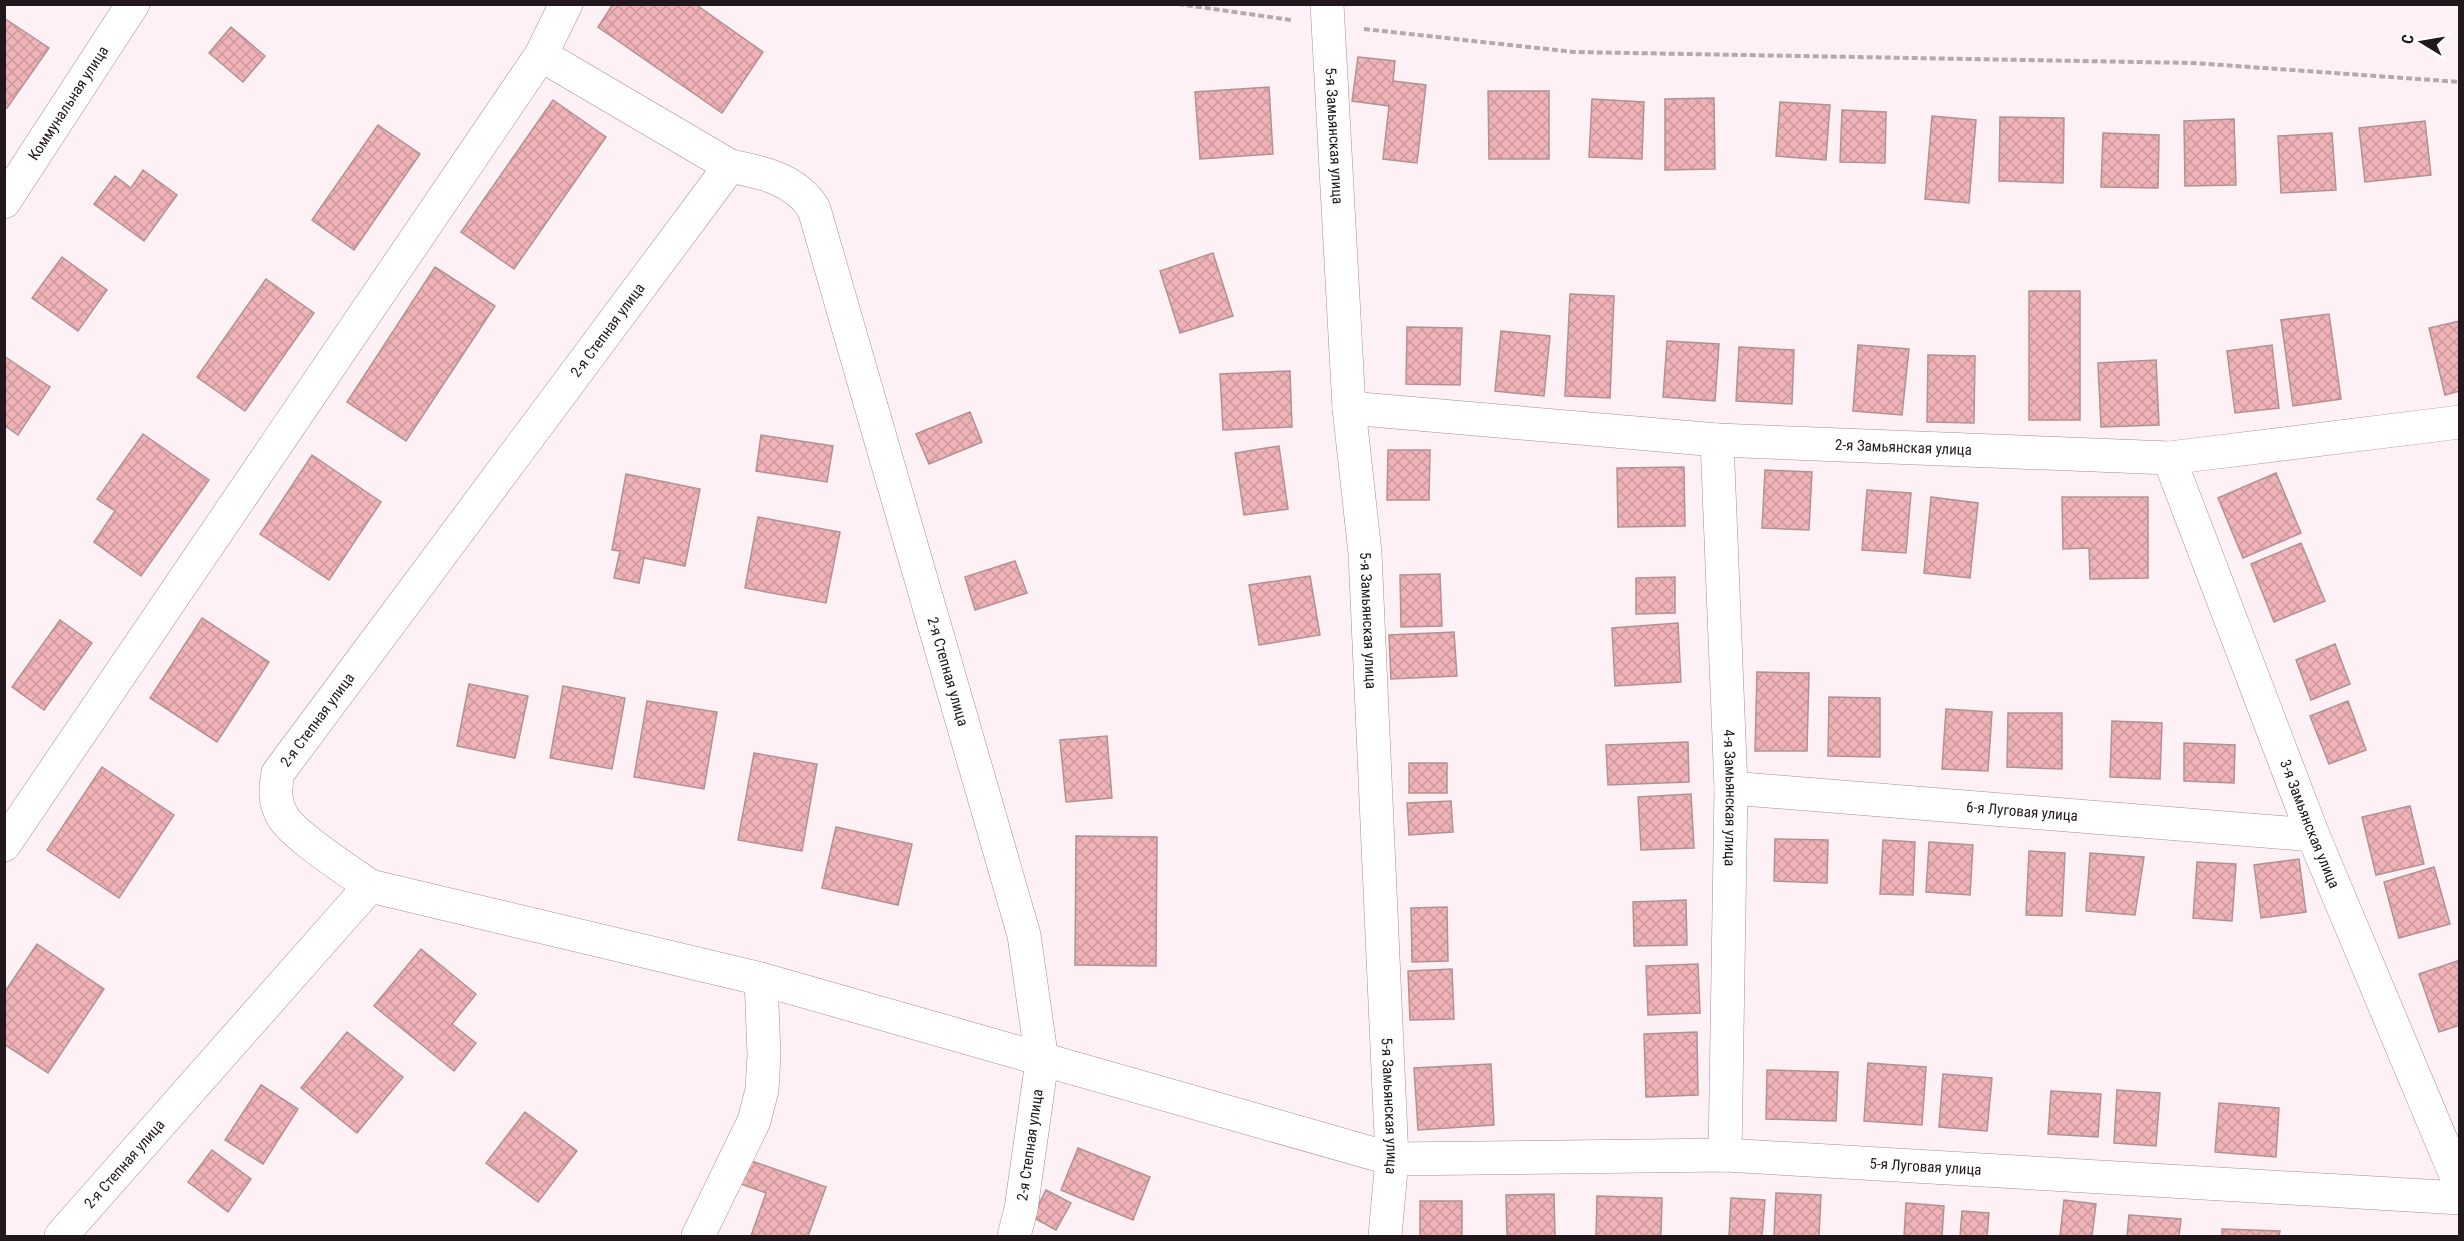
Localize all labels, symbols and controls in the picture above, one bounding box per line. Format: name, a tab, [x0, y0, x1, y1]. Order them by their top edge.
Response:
north arrow	[2392, 12, 2452, 72]
text: С	[2398, 33, 2418, 46]
street label: Коммунальная улица	[25, 43, 112, 164]
street label: 5-я Замьянская улица	[1321, 67, 1347, 205]
street label: 2-я Степная улица	[567, 280, 649, 381]
street label: 2-я Замьянская улица	[1835, 436, 1972, 459]
street label: 5-я Замьянская улица	[1356, 552, 1380, 689]
street label: 2-я Степная улица	[924, 615, 972, 728]
street label: 2-я Степная улица	[277, 669, 358, 771]
street label: 4-я Замьянская улица	[1720, 729, 1740, 866]
street label: 3-я Замьянская улица	[2276, 757, 2343, 891]
street label: 6-я Луговая улица	[1965, 798, 2079, 825]
street label: 5-я Замьянская улица	[1378, 1037, 1401, 1175]
street label: 2-я Степная улица	[1013, 1088, 1047, 1202]
street label: 2-я Степная улица	[81, 1116, 169, 1212]
street label: 5-я Луговая улица	[1869, 1154, 1982, 1179]

